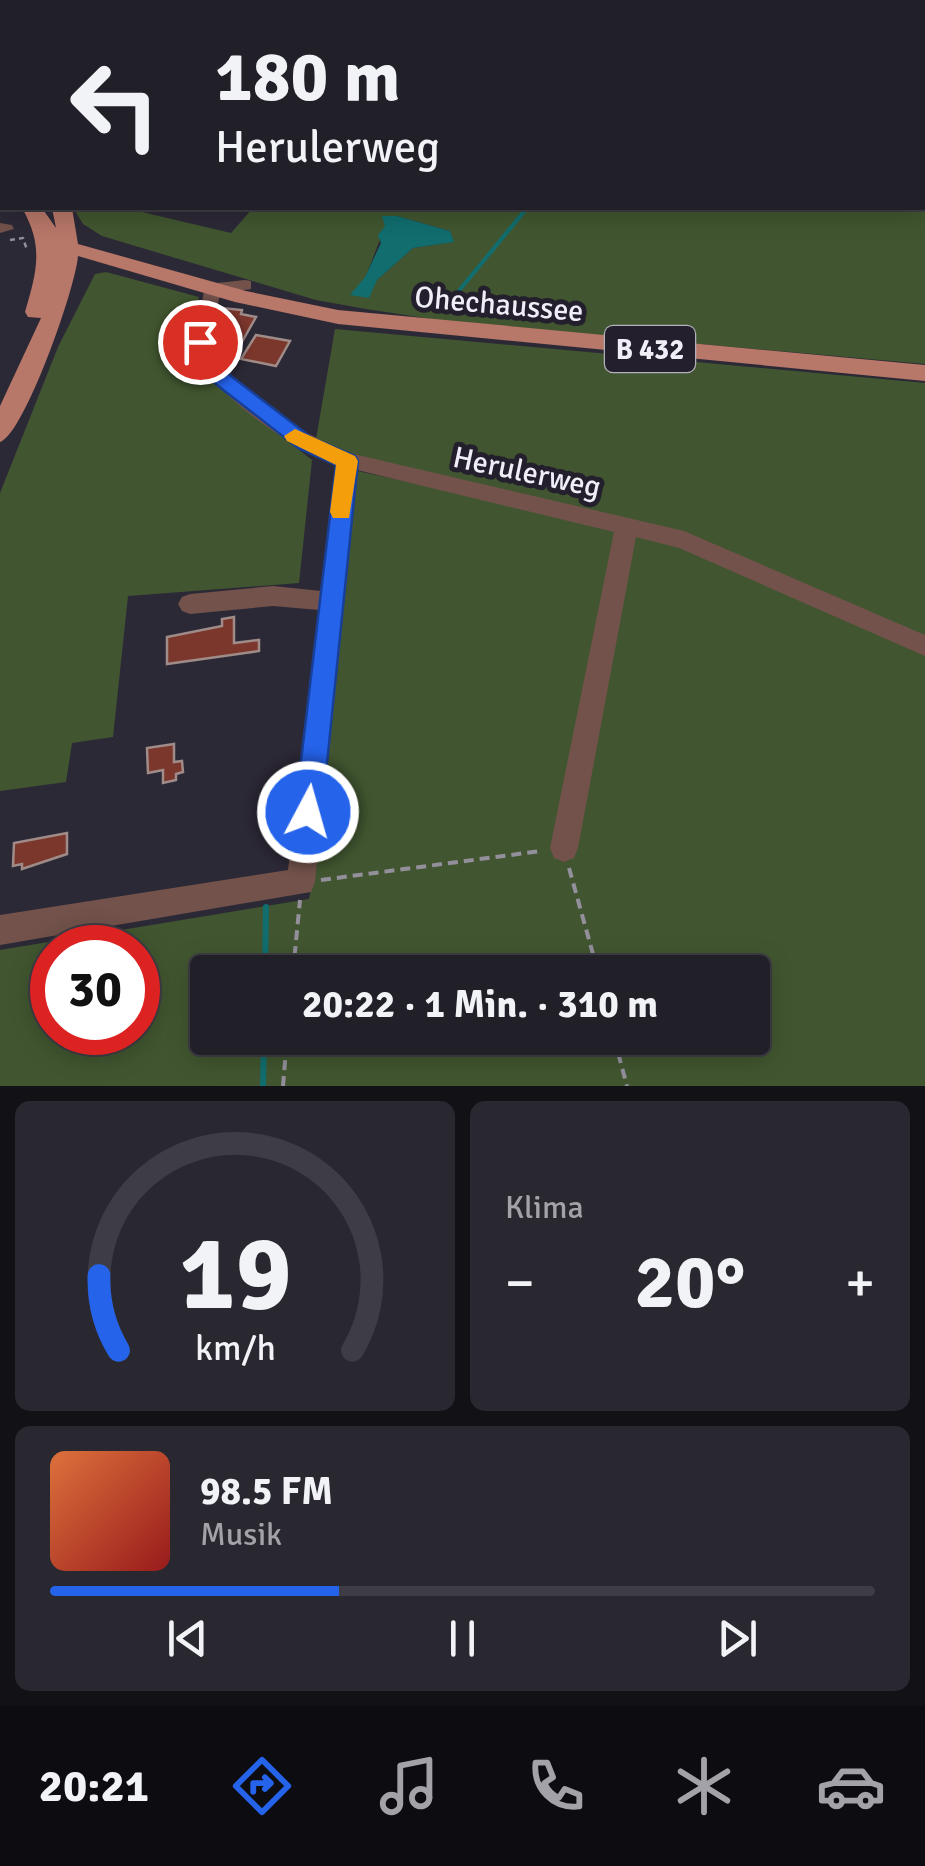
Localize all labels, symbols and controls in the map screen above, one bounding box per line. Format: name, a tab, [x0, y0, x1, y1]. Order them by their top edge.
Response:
text: 180 m	[215, 34, 400, 120]
icon: left	[50, 40, 180, 170]
text: Herulerweg	[215, 120, 440, 175]
street label: Ohechaussee	[413, 279, 585, 330]
pin	[158, 300, 243, 385]
icon: arrive	[173, 315, 228, 370]
road number: B 432	[605, 326, 695, 372]
street label: Herulerweg	[450, 439, 604, 506]
position arrow	[256, 760, 360, 864]
speed limit sign: 30	[30, 925, 160, 1055]
text: 20:22 · 1 Min. · 310 m	[302, 981, 658, 1028]
text: Klima	[505, 1188, 584, 1227]
text: 19	[179, 1210, 291, 1338]
text: 20°	[635, 1236, 746, 1329]
text: −	[505, 1249, 535, 1317]
text: +	[845, 1249, 875, 1317]
text: km/h	[195, 1326, 275, 1370]
text: 98.5 FM	[200, 1468, 333, 1515]
text: Musik	[200, 1515, 282, 1554]
icon: previous	[160, 1611, 215, 1666]
icon: pause	[435, 1611, 490, 1666]
icon: next	[710, 1611, 765, 1666]
icon: directions	[227, 1751, 297, 1821]
icon: music	[374, 1751, 444, 1821]
icon: phone	[521, 1751, 591, 1821]
icon: climate	[669, 1751, 739, 1821]
icon: car	[816, 1751, 886, 1821]
text: 20:21	[39, 1759, 149, 1814]

